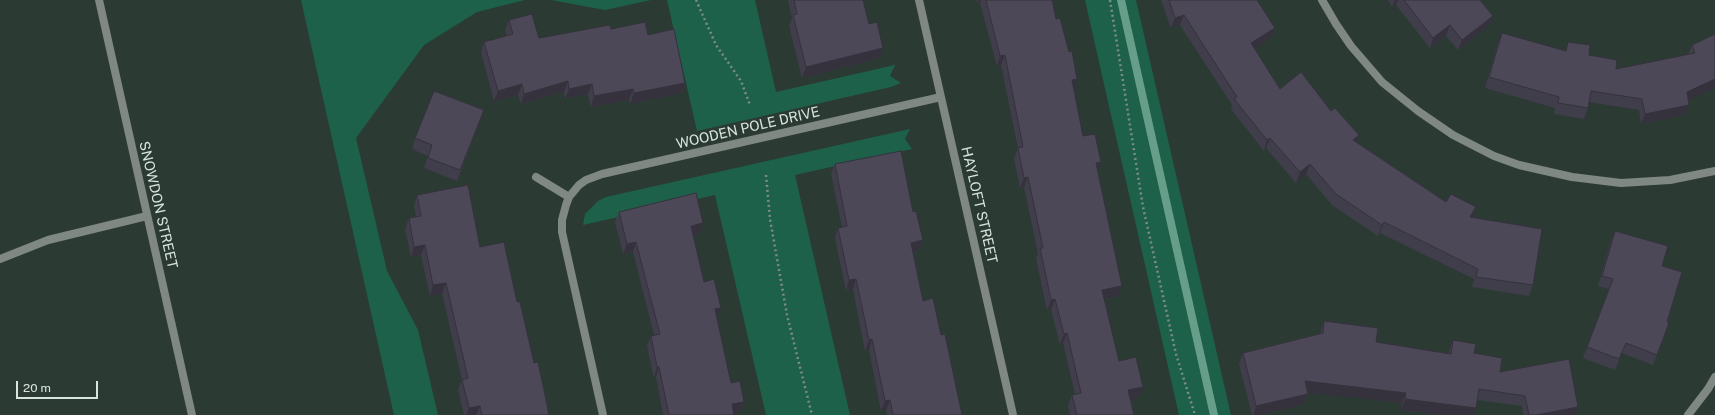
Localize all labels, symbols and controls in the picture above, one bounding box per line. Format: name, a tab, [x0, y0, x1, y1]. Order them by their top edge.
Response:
street label: WOODEN POLE DRIVE	[675, 103, 821, 153]
street label: SNOWDON STREET	[135, 140, 181, 270]
street label: HAYLOFT STREET	[957, 145, 1001, 265]
scale bar	[18, 373, 100, 399]
text: 20 m	[23, 381, 51, 395]

